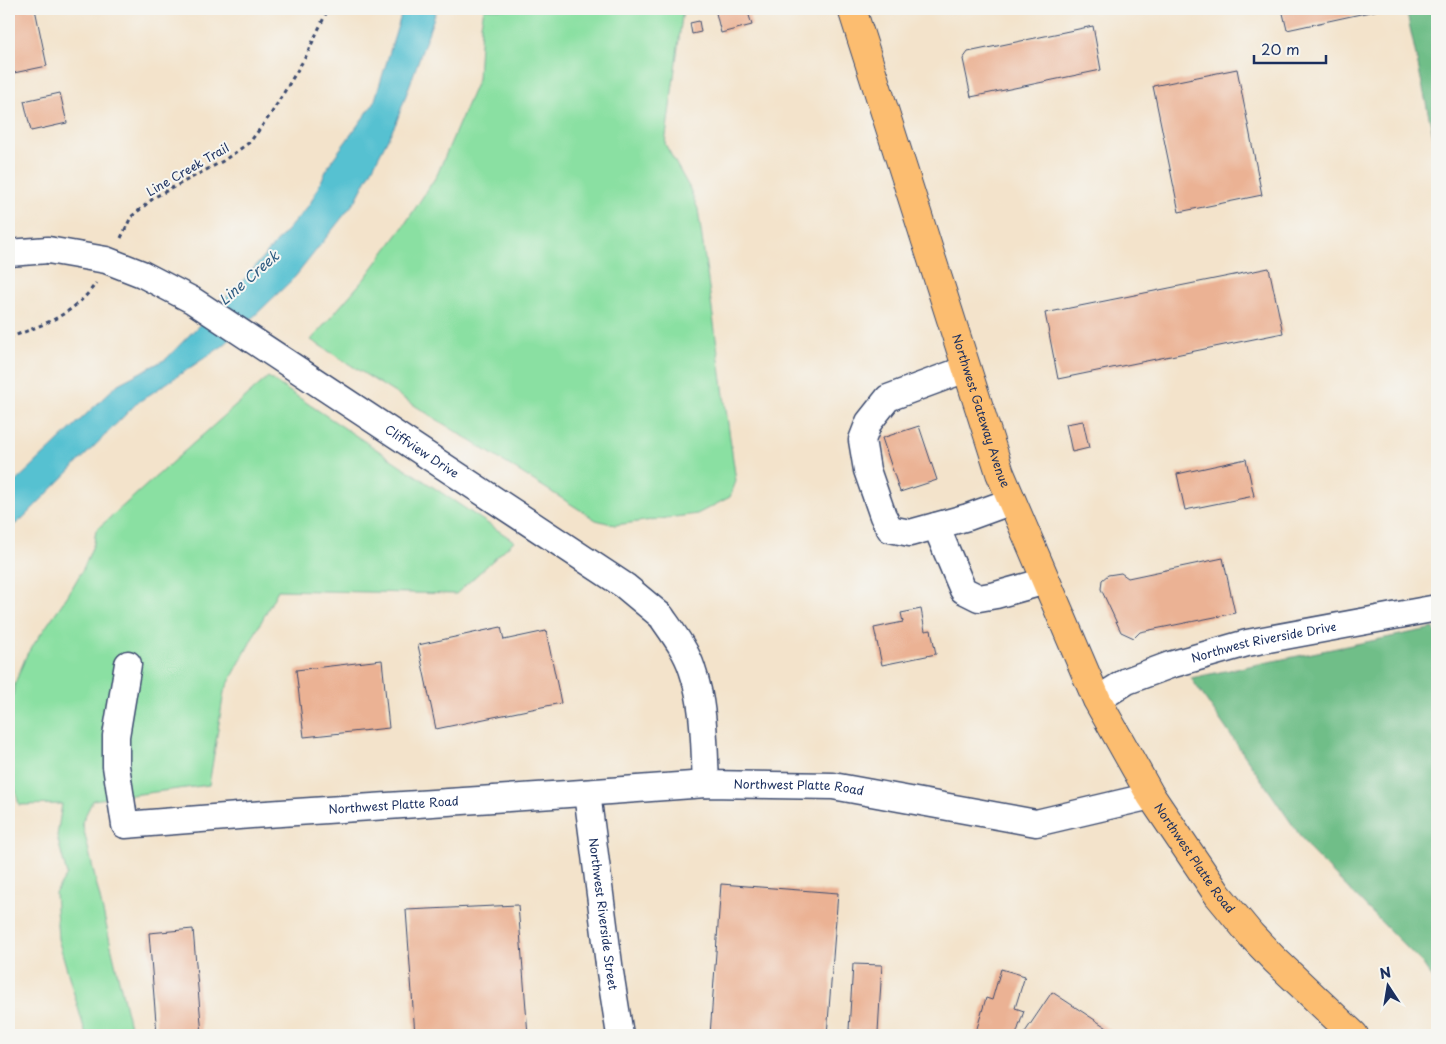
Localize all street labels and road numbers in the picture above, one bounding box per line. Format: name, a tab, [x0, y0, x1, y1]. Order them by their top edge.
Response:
street label: Line Creek Trail	[143, 138, 232, 200]
street label: Northwest Gateway Avenue	[948, 332, 1015, 491]
street label: Cliffview Drive	[381, 420, 463, 482]
street label: Northwest Riverside Drive	[1189, 617, 1338, 667]
street label: Northwest Platte Road	[733, 774, 865, 799]
street label: Northwest Platte Road	[328, 791, 459, 818]
street label: Northwest Platte Road	[1150, 799, 1240, 917]
street label: Northwest Riverside Street	[585, 837, 623, 991]

